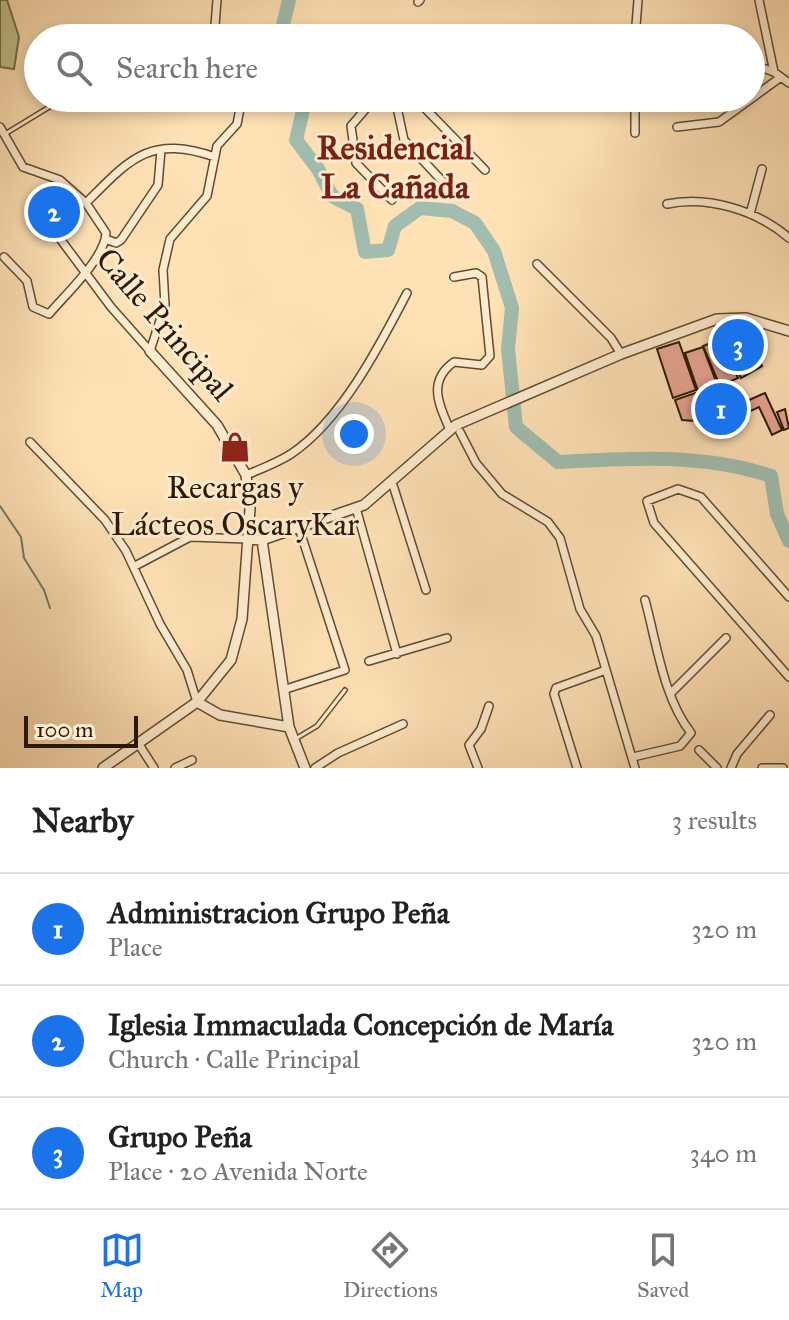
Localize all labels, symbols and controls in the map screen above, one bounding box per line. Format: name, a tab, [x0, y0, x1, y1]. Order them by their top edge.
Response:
search box	[24, 24, 765, 112]
icon: search	[52, 46, 96, 90]
text: Search here	[116, 50, 258, 86]
district label: Residencial La Cañada	[317, 127, 474, 207]
pin: 2	[28, 182, 80, 242]
street label: Calle Principal	[88, 240, 242, 409]
pin: 3	[712, 315, 764, 375]
pin: 1	[695, 379, 747, 439]
your location	[334, 414, 374, 454]
shop icon: Recargas y Lácteos OscaryKar	[218, 430, 252, 464]
place label: Recargas y Lácteos OscaryKar	[111, 468, 359, 544]
scale bar	[24, 712, 138, 748]
text: 100 m	[36, 716, 93, 743]
text: Nearby	[32, 800, 134, 841]
text: 3 results	[672, 804, 757, 836]
text: Administracion Grupo Peña	[108, 895, 449, 931]
text: 1	[53, 913, 63, 945]
text: 320 m	[691, 913, 757, 945]
text: Place	[108, 931, 163, 963]
text: Iglesia Immaculada Concepción de María	[108, 1007, 614, 1043]
text: 2	[52, 1025, 64, 1057]
text: 320 m	[691, 1025, 757, 1057]
text: Church · Calle Principal	[108, 1043, 360, 1075]
text: Grupo Peña	[108, 1119, 252, 1155]
text: 3	[53, 1137, 63, 1169]
text: 340 m	[690, 1137, 757, 1169]
text: Place · 20 Avenida Norte	[108, 1155, 368, 1187]
tab: Map	[100, 1228, 144, 1303]
tab: Directions	[343, 1228, 438, 1303]
tab: Saved	[637, 1228, 689, 1303]

